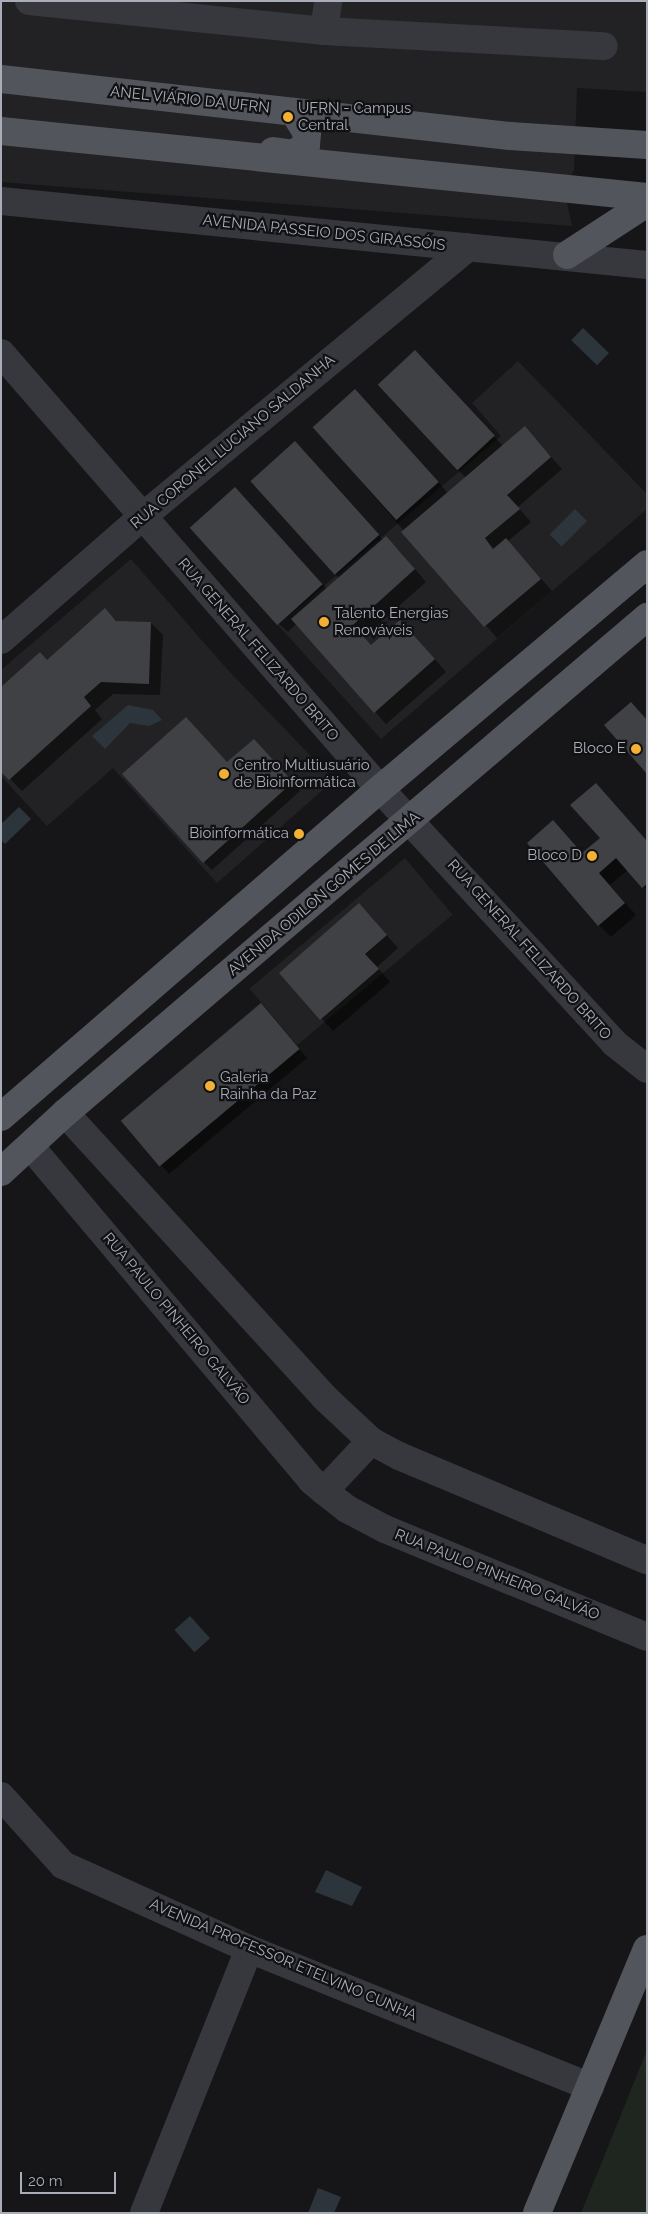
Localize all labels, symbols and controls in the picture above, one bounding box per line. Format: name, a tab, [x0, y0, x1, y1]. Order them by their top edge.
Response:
street label: ANEL VIÁRIO DA UFRN	[109, 83, 271, 117]
place label: UFRN - Campus Central	[298, 99, 411, 134]
marker: UFRN - Campus Central	[282, 111, 294, 123]
street label: AVENIDA PASSEIO DOS GIRASSÓIS	[202, 211, 446, 255]
street label: RUA CORONEL LUCIANO SALDANHA	[127, 351, 339, 533]
street label: RUA GENERAL FELIZARDO BRITO	[174, 555, 342, 745]
place label: Talento Energias Renováveis	[334, 604, 449, 639]
marker: Talento Energias Renováveis	[318, 616, 330, 628]
place label: Bloco E	[573, 740, 626, 758]
marker: Bloco E	[630, 743, 642, 755]
place label: Centro Multiusuário de Bioinformática	[234, 756, 370, 791]
marker: Centro Multiusuário de Bioinformática	[218, 768, 230, 780]
street label: AVENIDA ODILON GOMES DE LIMA	[224, 808, 424, 980]
place label: Bioinformática	[189, 825, 289, 843]
marker: Bioinformática	[293, 828, 305, 840]
place label: Bloco D	[527, 847, 582, 865]
marker: Bloco D	[586, 850, 598, 862]
street label: RUA GENERAL FELIZARDO BRITO	[443, 856, 615, 1044]
place label: Galeria Rainha da Paz	[220, 1068, 317, 1103]
marker: Galeria Rainha da Paz	[204, 1080, 216, 1092]
street label: RUA PAULO PINHEIRO GALVÃO	[99, 1229, 253, 1409]
street label: RUA PAULO PINHEIRO GALVÃO	[392, 1526, 602, 1624]
street label: AVENIDA PROFESSOR ETELVINO CUNHA	[146, 1895, 420, 2025]
scale bar	[22, 2162, 119, 2194]
text: 20 m	[28, 2172, 63, 2190]

